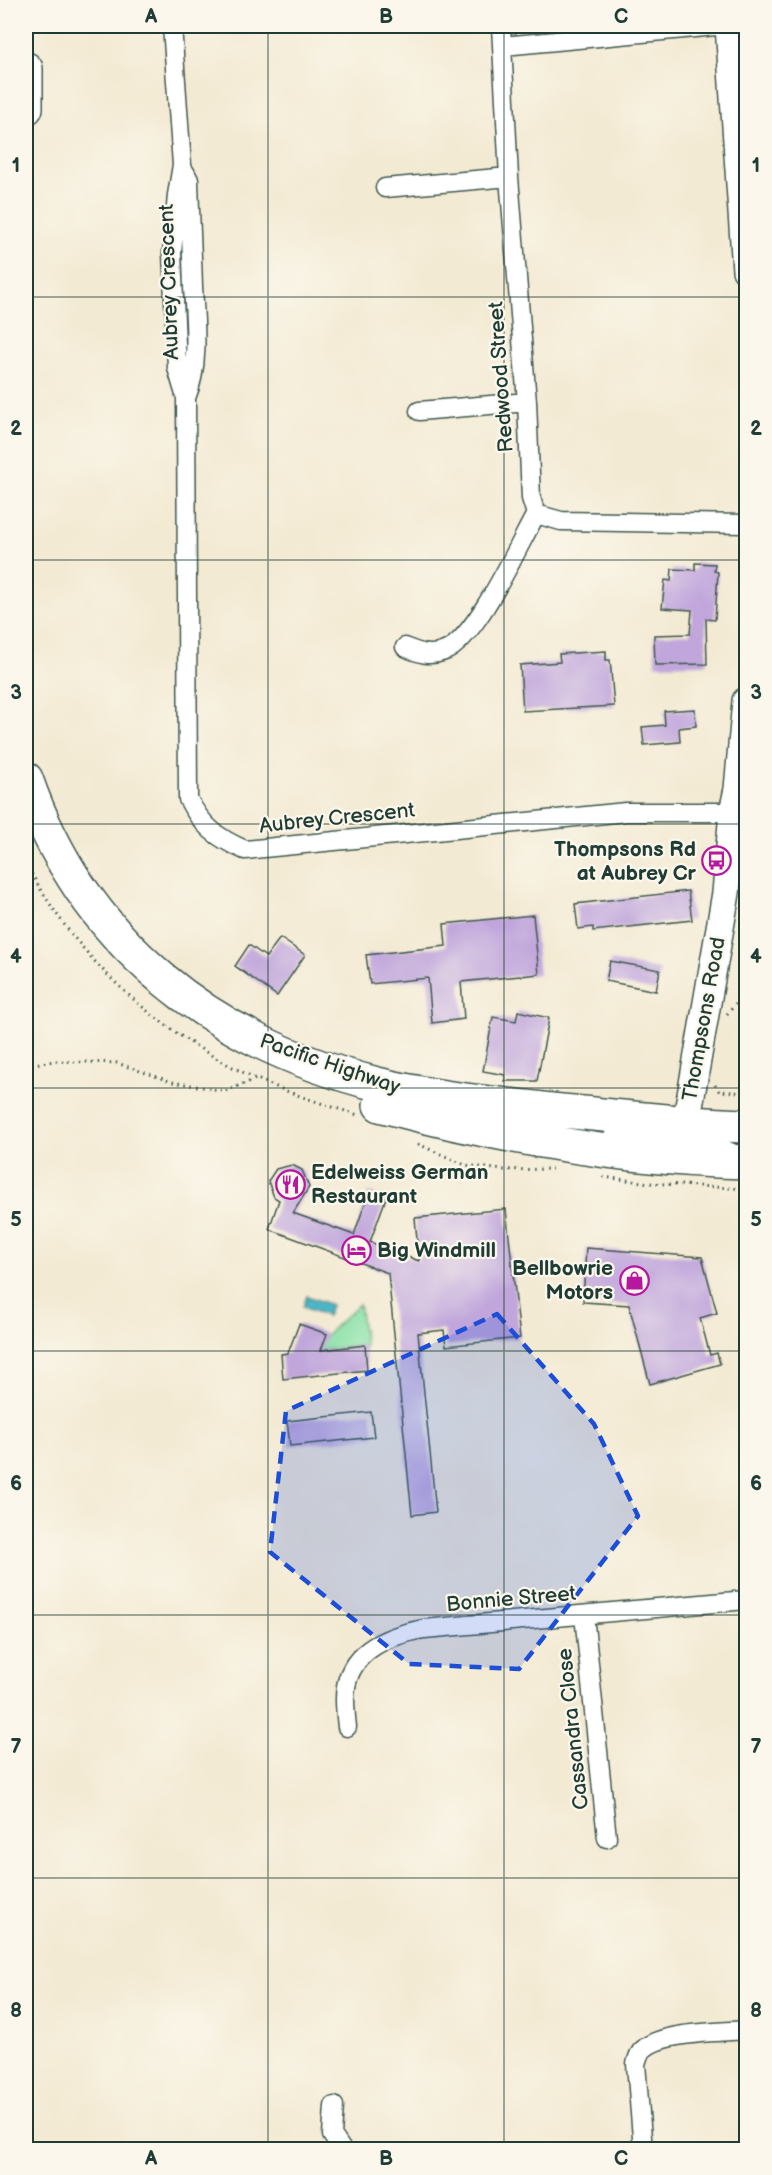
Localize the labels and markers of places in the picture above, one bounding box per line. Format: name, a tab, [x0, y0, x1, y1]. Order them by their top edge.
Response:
place label: Thompsons Rd at Aubrey Cr	[554, 837, 697, 886]
bus stop icon: Thompsons Rd at Aubrey Cr	[701, 845, 733, 877]
place label: Edelweiss German Restaurant	[311, 1160, 489, 1209]
restaurant icon: Edelweiss German Restaurant	[274, 1168, 306, 1200]
hotel icon: Big Windmill	[340, 1234, 372, 1266]
place label: Big Windmill	[377, 1238, 496, 1263]
place label: Bellbowrie Motors	[512, 1256, 613, 1305]
shop icon: Bellbowrie Motors	[618, 1264, 650, 1296]

